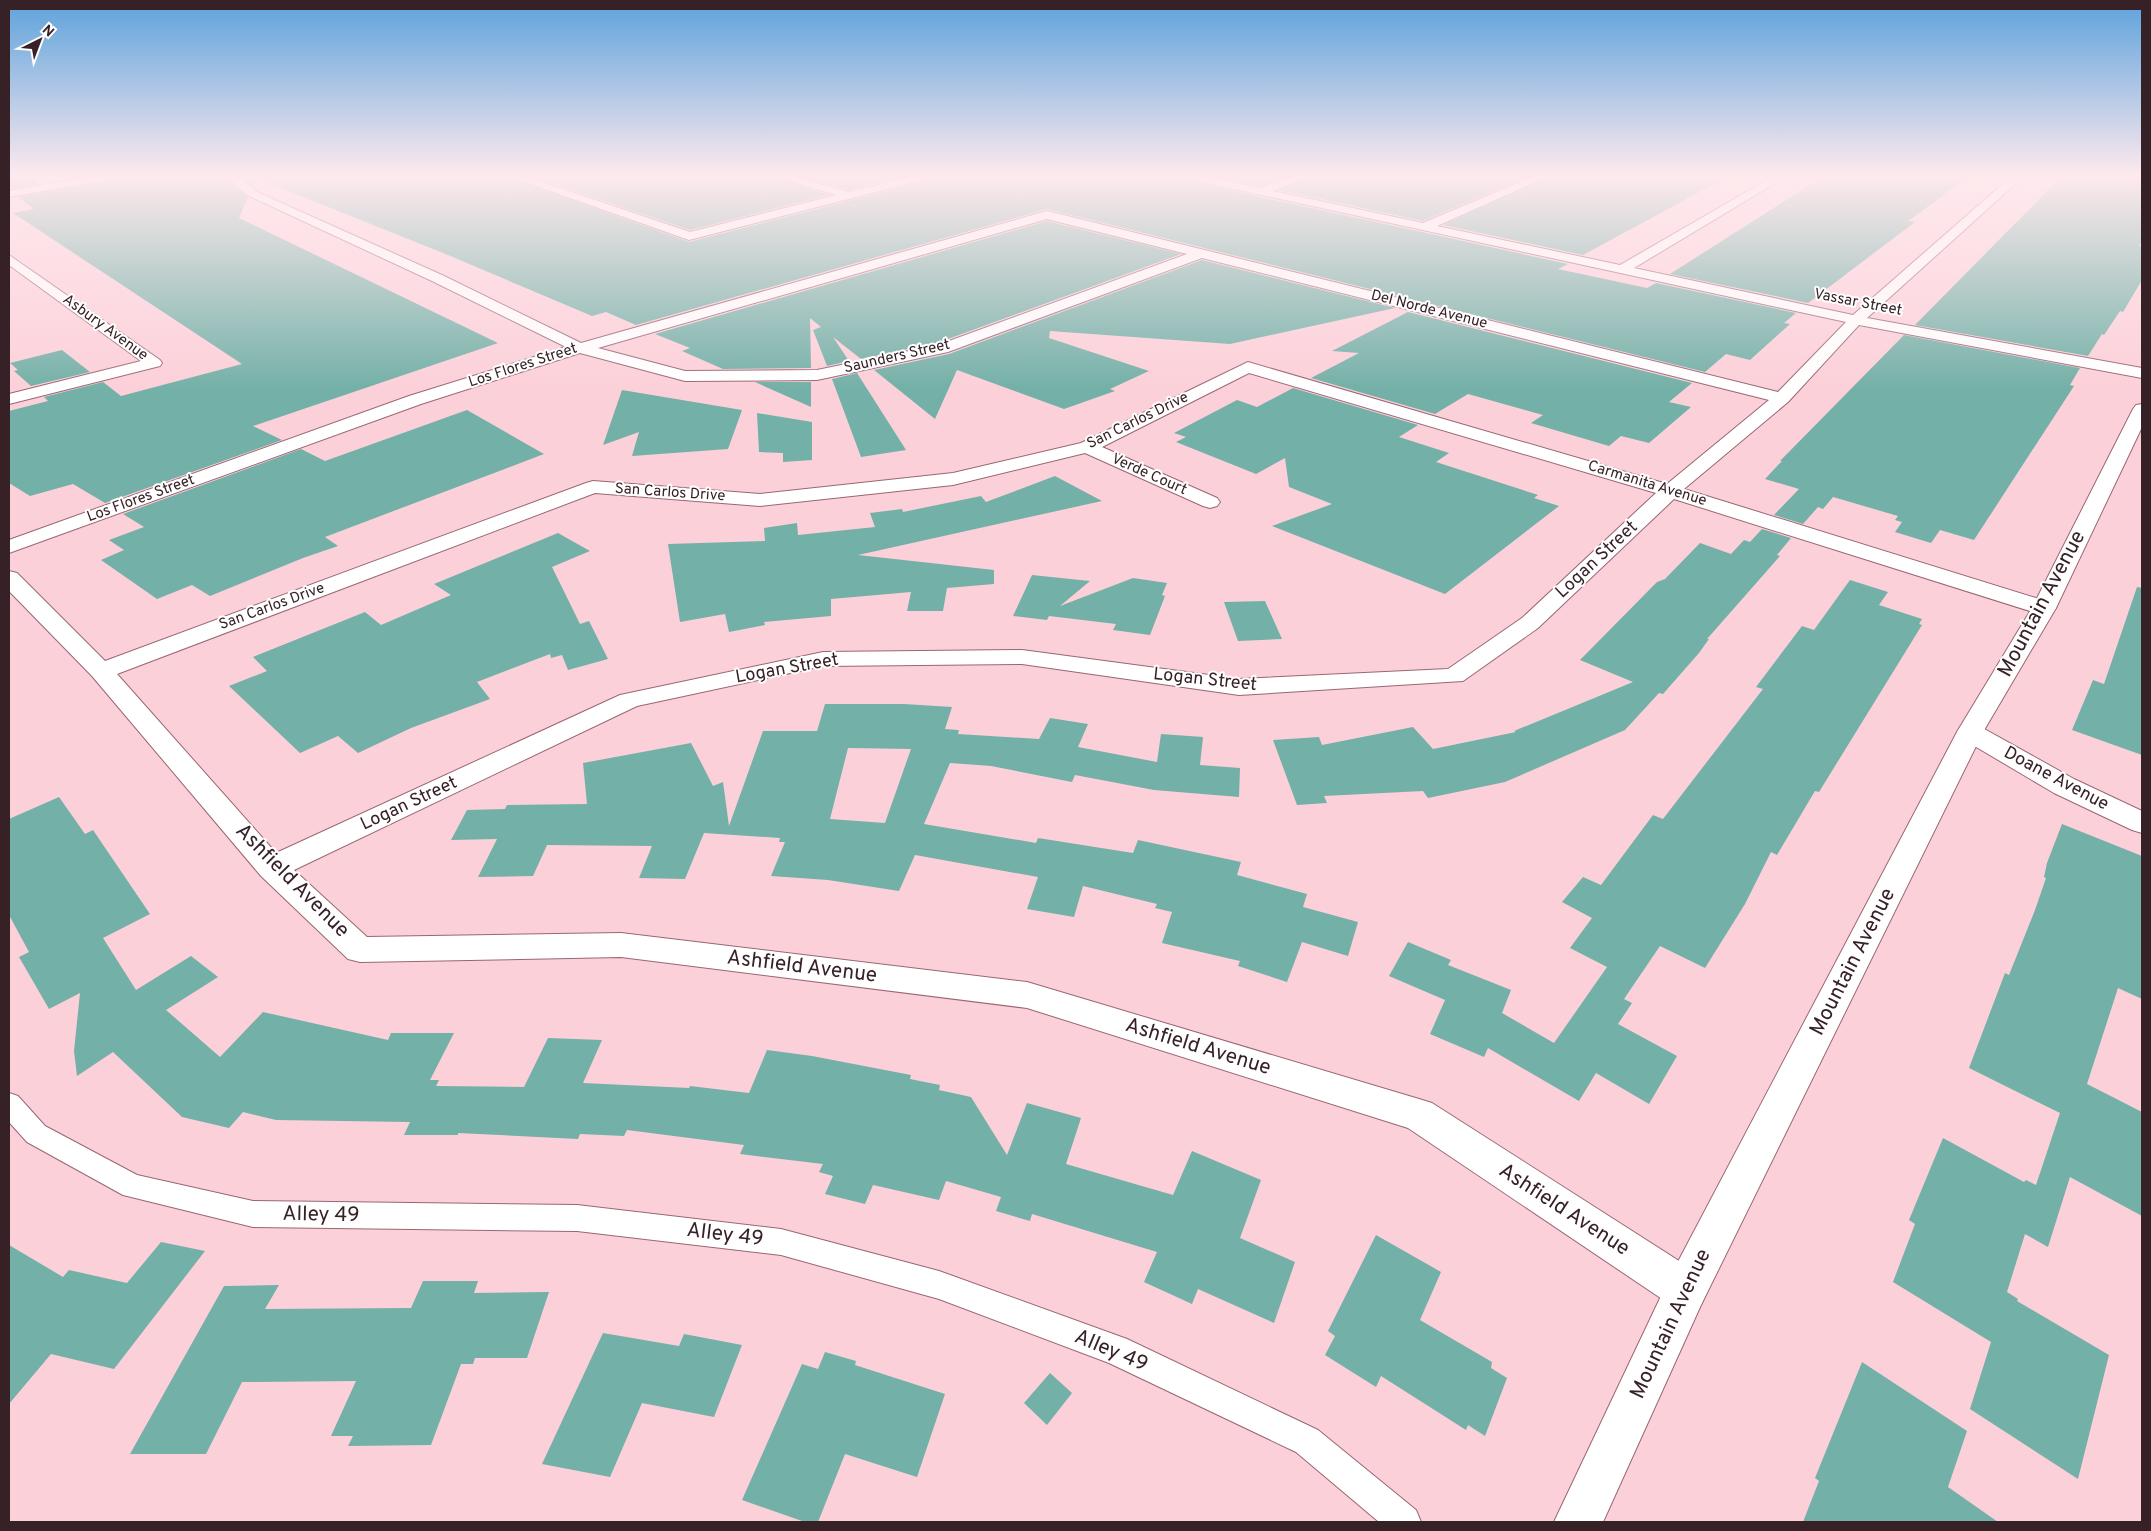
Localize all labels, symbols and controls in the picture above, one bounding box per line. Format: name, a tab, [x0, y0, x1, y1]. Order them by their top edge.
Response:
north arrow	[15, 15, 65, 65]
text: N	[38, 22, 57, 41]
street label: Vassar Street	[1812, 285, 1904, 321]
street label: Del Norde Avenue	[1369, 286, 1489, 334]
street label: Asbury Avenue	[59, 291, 151, 365]
street label: Saunders Street	[842, 336, 952, 378]
street label: Los Flores Street	[466, 339, 580, 393]
street label: San Carlos Drive	[1084, 388, 1192, 454]
street label: Verde Court	[1108, 450, 1190, 500]
street label: Carmanita Avenue	[1585, 457, 1709, 511]
street label: Los Flores Street	[85, 471, 197, 527]
street label: San Carlos Drive	[614, 480, 726, 506]
street label: Logan Street	[1551, 516, 1643, 604]
street label: Mountain Avenue	[1992, 526, 2092, 682]
street label: San Carlos Drive	[217, 579, 327, 635]
street label: Logan Street	[734, 649, 840, 689]
street label: Logan Street	[1152, 663, 1258, 697]
street label: Doane Avenue	[1999, 742, 2113, 816]
street label: Logan Street	[357, 772, 461, 836]
street label: Ashfield Avenue	[229, 818, 355, 944]
street label: Mountain Avenue	[1804, 884, 1902, 1040]
street label: Ashfield Avenue	[725, 944, 879, 990]
street label: Ashfield Avenue	[1122, 1012, 1274, 1082]
street label: Ashfield Avenue	[1493, 1158, 1635, 1262]
street label: Alley 49	[282, 1201, 360, 1229]
street label: Alley 49	[685, 1217, 765, 1253]
street label: Mountain Avenue	[1624, 1245, 1718, 1403]
street label: Alley 49	[1070, 1323, 1152, 1379]

